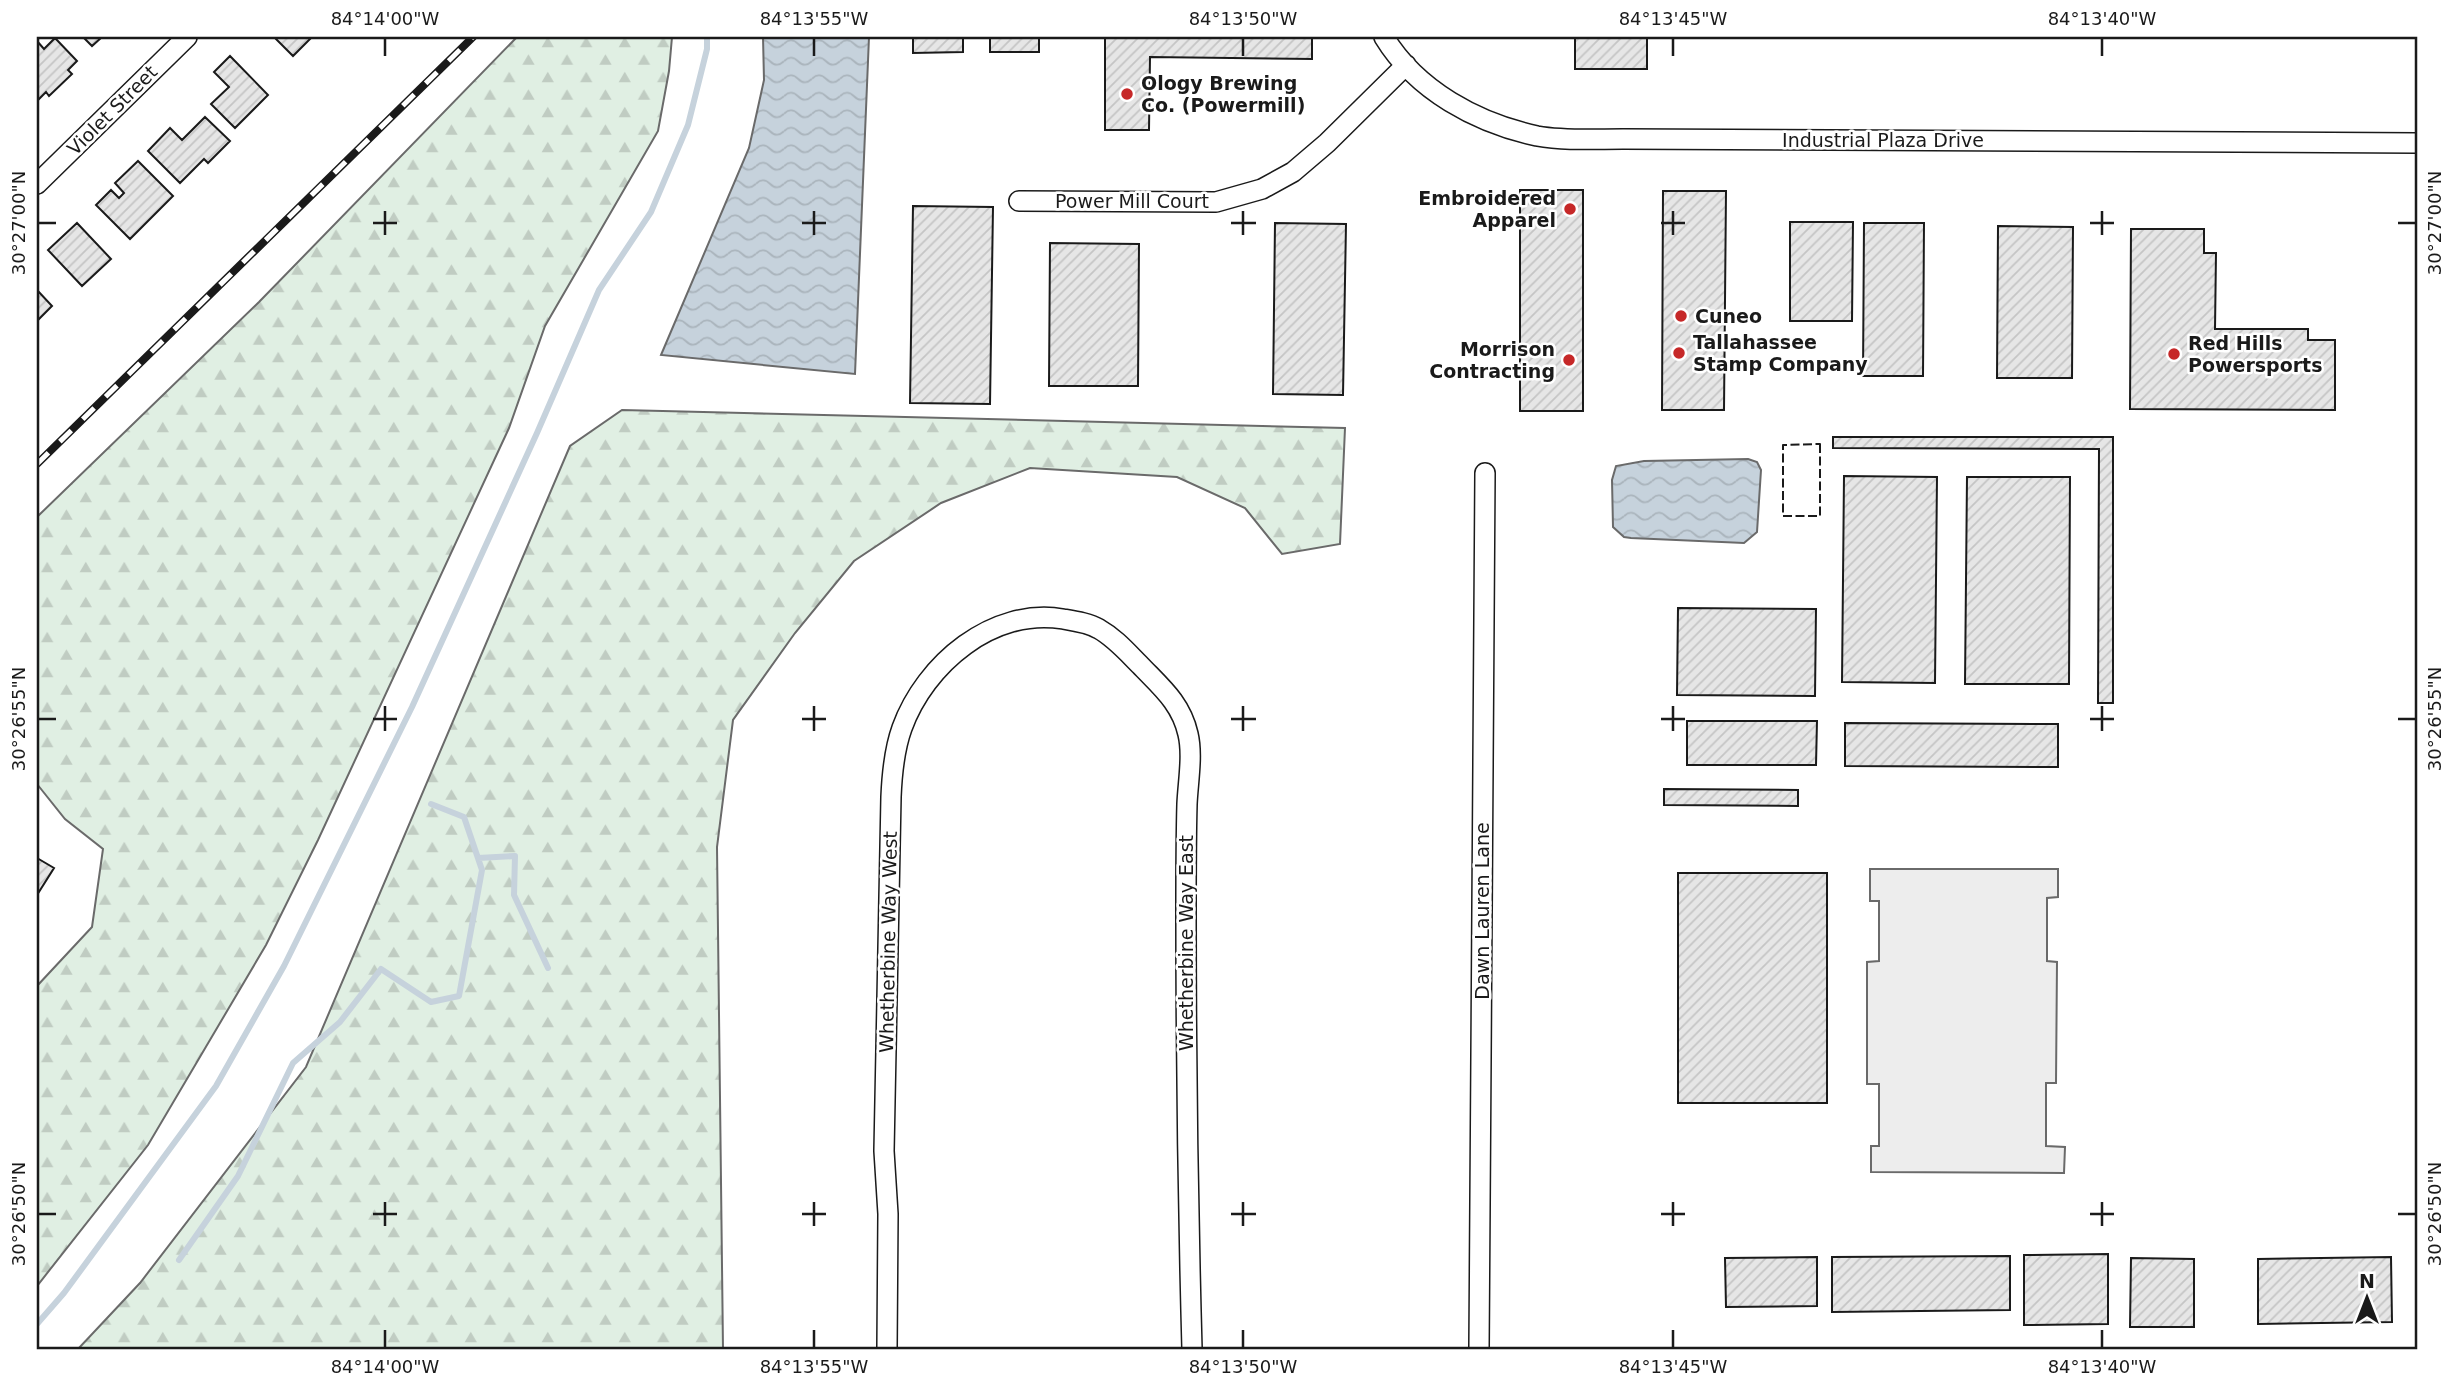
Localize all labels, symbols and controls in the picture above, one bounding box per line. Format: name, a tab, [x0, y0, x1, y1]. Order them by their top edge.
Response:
text: 84°14'00"W	[331, 8, 440, 29]
text: 84°13'55"W	[760, 8, 869, 29]
text: 84°13'50"W	[1189, 8, 1298, 29]
text: 84°13'45"W	[1619, 8, 1728, 29]
text: 84°13'40"W	[2048, 8, 2157, 29]
street label: Violet Street	[63, 61, 161, 159]
place label: Ology Brewing Co. (Powermill)	[1141, 72, 1305, 116]
marker: Ology Brewing Co. (Powermill)	[1119, 86, 1135, 102]
street label: Industrial Plaza Drive	[1782, 129, 1984, 151]
text: 30°27'00"N	[8, 171, 29, 275]
text: 30°27'00"N	[2424, 171, 2445, 275]
place label: Embroidered Apparel	[1418, 187, 1556, 231]
street label: Power Mill Court	[1055, 190, 1209, 212]
marker: Embroidered Apparel	[1562, 201, 1578, 217]
place label: Cuneo	[1695, 305, 1762, 327]
marker: Cuneo	[1673, 308, 1689, 324]
place label: Tallahassee Stamp Company	[1693, 331, 1868, 375]
place label: Red Hills Powersports	[2188, 332, 2323, 376]
place label: Morrison Contracting	[1429, 338, 1555, 382]
marker: Tallahassee Stamp Company	[1671, 345, 1687, 361]
marker: Red Hills Powersports	[2166, 346, 2182, 362]
marker: Morrison Contracting	[1561, 352, 1577, 368]
text: 30°26'55"N	[8, 667, 29, 771]
text: 30°26'55"N	[2424, 667, 2445, 771]
street label: Dawn Lauren Lane	[1471, 822, 1493, 1000]
street label: Whetherbine Way West	[875, 831, 901, 1053]
street label: Whetherbine Way East	[1175, 835, 1197, 1051]
text: 30°26'50"N	[8, 1162, 29, 1266]
text: 30°26'50"N	[2424, 1162, 2445, 1266]
north arrow	[2332, 1264, 2402, 1334]
text: N	[2359, 1270, 2375, 1292]
text: 84°14'00"W	[331, 1356, 440, 1377]
text: 84°13'55"W	[760, 1356, 869, 1377]
text: 84°13'50"W	[1189, 1356, 1298, 1377]
text: 84°13'45"W	[1619, 1356, 1728, 1377]
text: 84°13'40"W	[2048, 1356, 2157, 1377]

